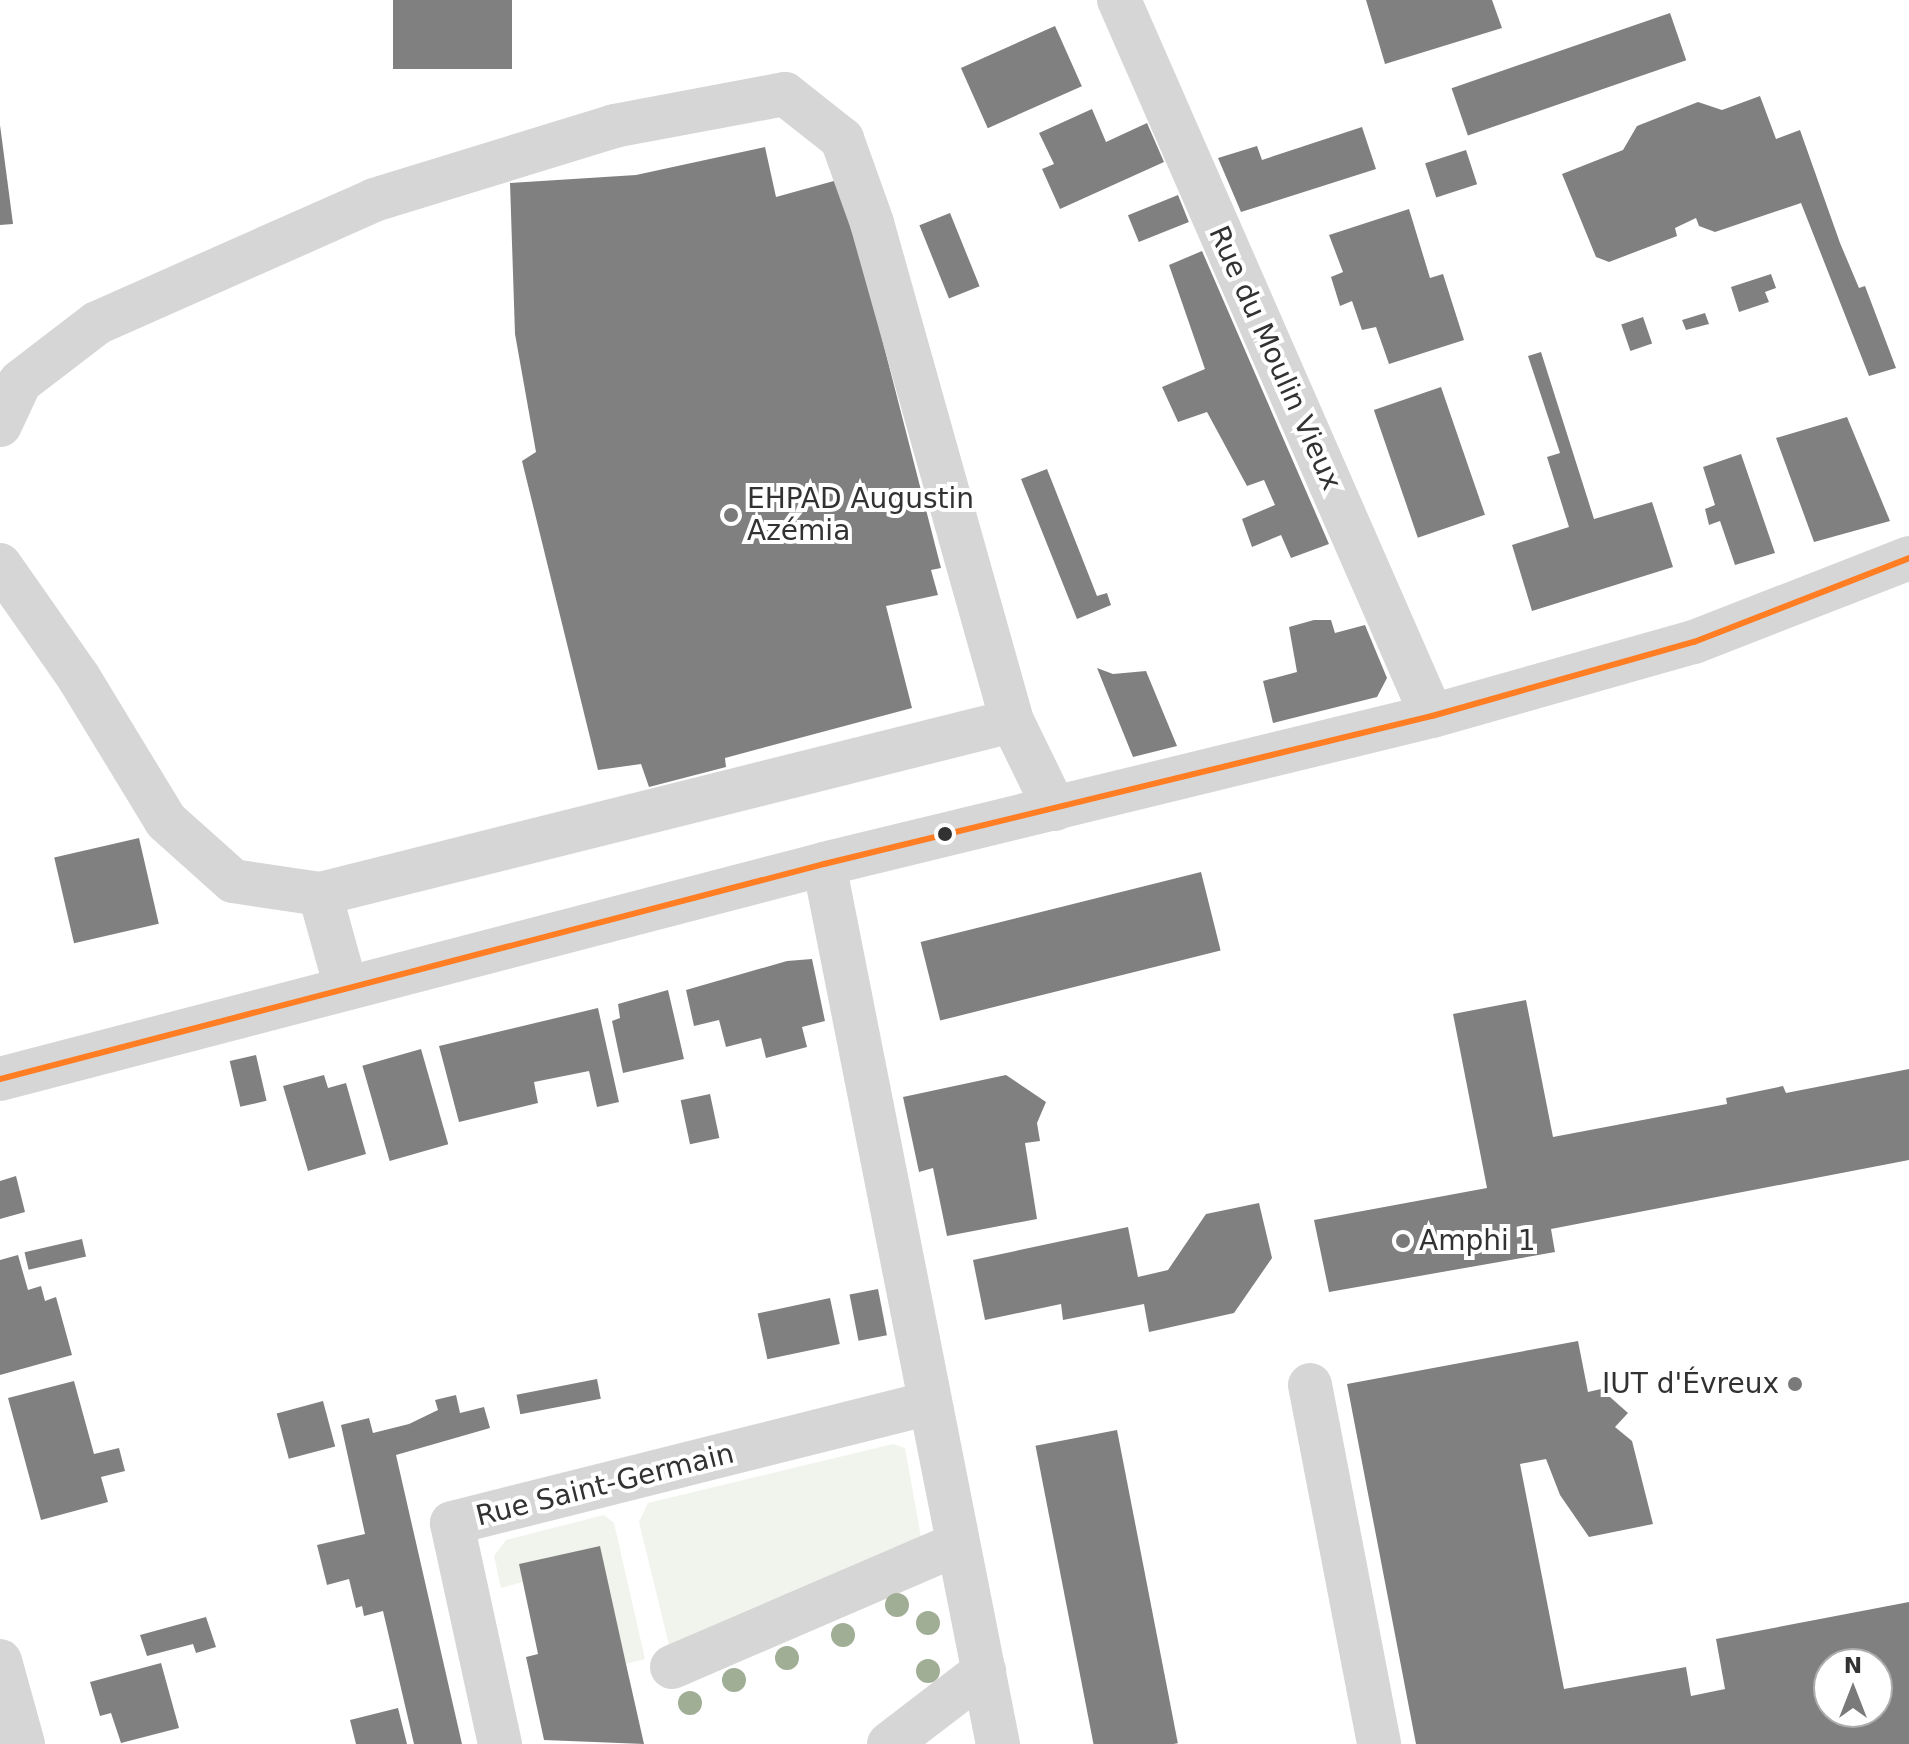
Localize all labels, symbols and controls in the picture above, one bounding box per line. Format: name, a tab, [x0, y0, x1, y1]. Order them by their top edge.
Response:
street label: Rue du Moulin Vieux	[1202, 221, 1348, 495]
place label: EHPAD Augustin Azémia	[747, 482, 974, 548]
marker: EHPAD Augustin Azémia	[722, 506, 740, 524]
unlabelled marker	[937, 826, 953, 842]
place label: Amphi 1	[1419, 1224, 1535, 1258]
marker: Amphi 1	[1394, 1232, 1412, 1250]
place label: IUT d'Évreux	[1602, 1367, 1779, 1401]
marker: IUT d'Évreux	[1786, 1375, 1804, 1393]
street label: Rue Saint-Germain	[473, 1437, 737, 1533]
north arrow	[1813, 1648, 1893, 1728]
text: N	[1844, 1653, 1862, 1678]

